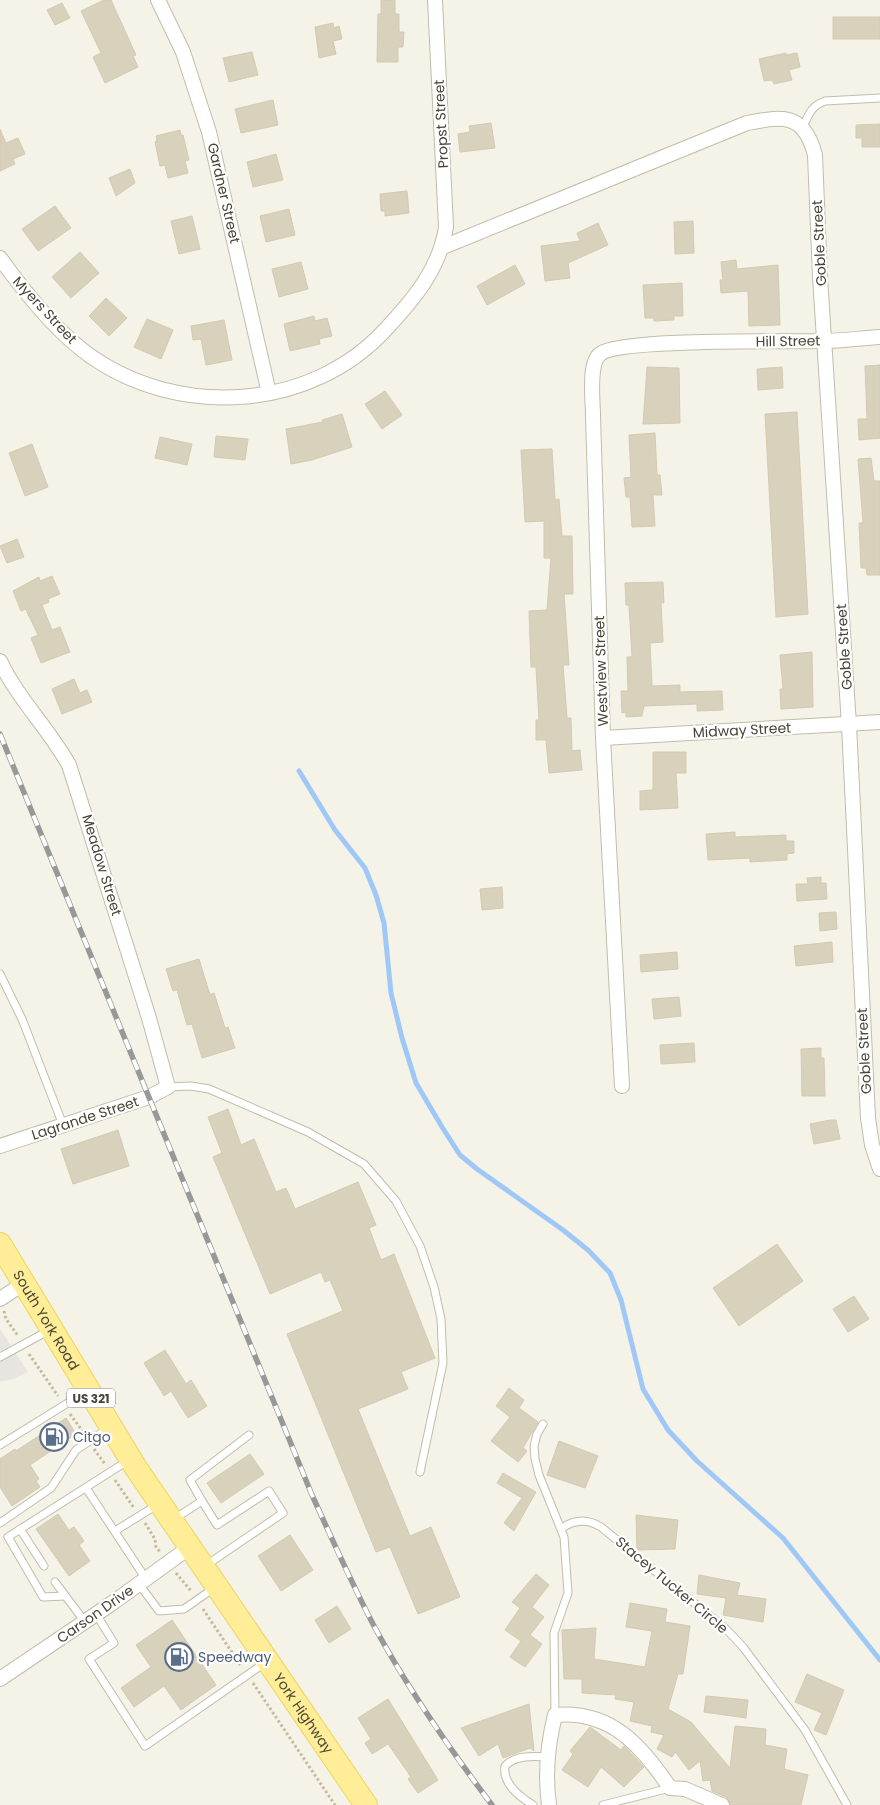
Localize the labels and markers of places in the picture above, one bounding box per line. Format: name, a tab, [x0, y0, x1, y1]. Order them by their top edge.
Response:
fuel station icon: Citgo	[39, 1422, 69, 1452]
place label: Citgo	[73, 1427, 111, 1447]
fuel station icon: Speedway	[164, 1642, 194, 1672]
place label: Speedway	[198, 1647, 271, 1667]

